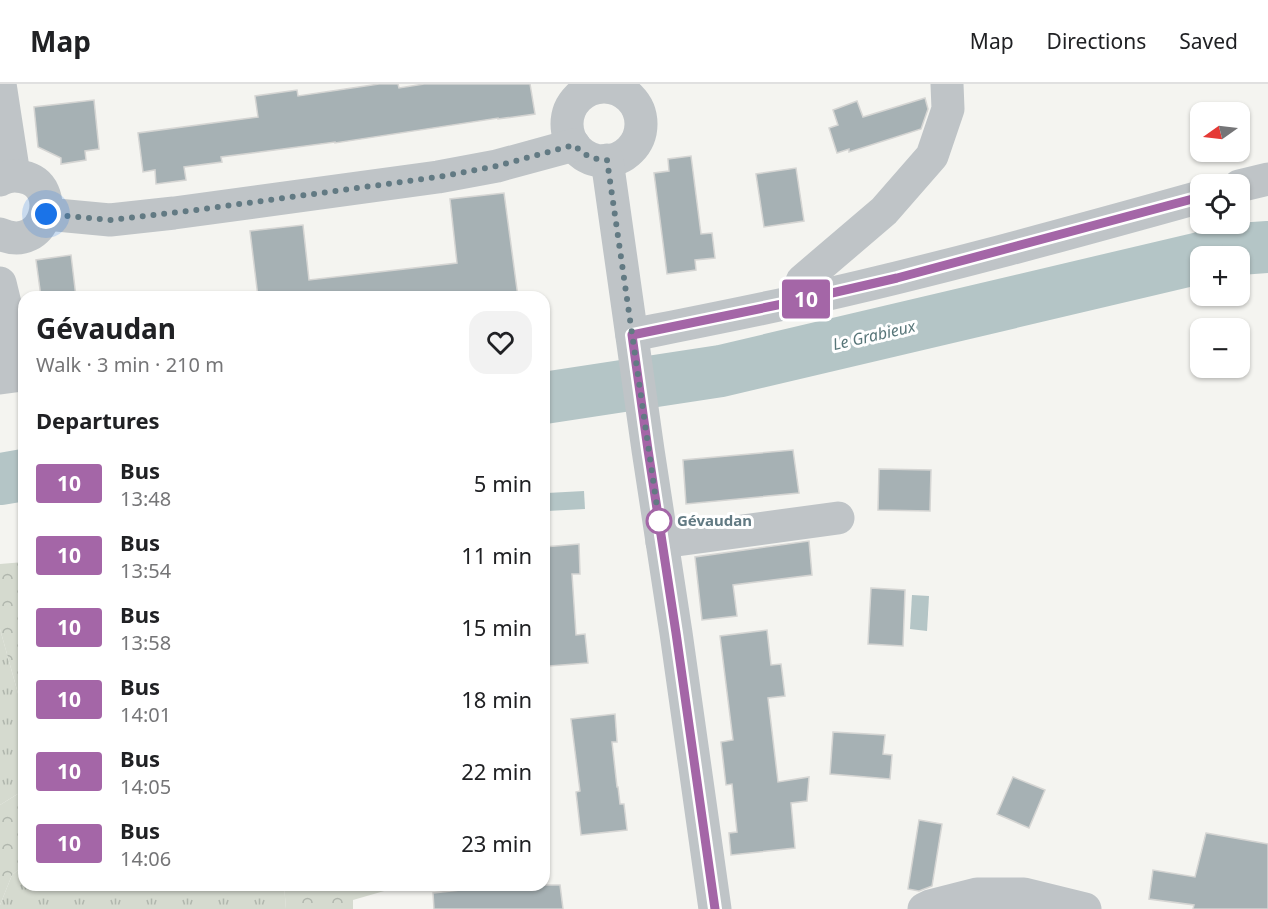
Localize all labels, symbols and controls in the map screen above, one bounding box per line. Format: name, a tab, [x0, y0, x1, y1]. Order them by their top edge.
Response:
text: Map	[30, 22, 91, 60]
text: Map	[970, 27, 1014, 55]
text: Directions	[1047, 27, 1146, 55]
text: Saved	[1179, 27, 1238, 55]
north arrow	[1190, 102, 1250, 162]
map controls	[1190, 102, 1250, 378]
button: locate	[1190, 174, 1250, 234]
your location	[31, 199, 61, 229]
button: +	[1190, 246, 1250, 306]
line badge: 10	[779, 280, 833, 318]
text: 10	[794, 285, 818, 313]
text: Gévaudan	[36, 309, 176, 347]
button: heart	[469, 311, 532, 374]
water label: Le Grabieux	[831, 315, 919, 355]
button: −	[1190, 318, 1250, 378]
text: Walk · 3 min · 210 m	[36, 351, 224, 378]
text: Departures	[36, 405, 160, 435]
text: Bus	[120, 455, 160, 485]
text: 5 min	[474, 468, 532, 498]
text: 10	[57, 469, 81, 497]
text: 13:48	[120, 485, 171, 512]
marker: Gévaudan	[646, 508, 672, 534]
place label: Gévaudan	[677, 510, 752, 530]
text: Bus	[120, 527, 160, 557]
text: 11 min	[461, 540, 532, 570]
text: 10	[57, 541, 81, 569]
text: 13:54	[120, 557, 171, 584]
text: Bus	[120, 599, 160, 629]
text: 15 min	[461, 612, 532, 642]
text: 10	[57, 613, 81, 641]
text: 13:58	[120, 629, 171, 656]
text: Bus	[120, 671, 160, 701]
text: 18 min	[461, 684, 532, 714]
text: 10	[57, 685, 81, 713]
text: 14:01	[120, 701, 171, 728]
text: Bus	[120, 743, 160, 773]
text: 22 min	[461, 756, 532, 786]
text: 10	[57, 757, 81, 785]
text: 14:05	[120, 773, 171, 800]
text: Bus	[120, 815, 160, 845]
text: 23 min	[461, 828, 532, 858]
text: 10	[57, 829, 81, 857]
text: 14:06	[120, 845, 171, 872]

